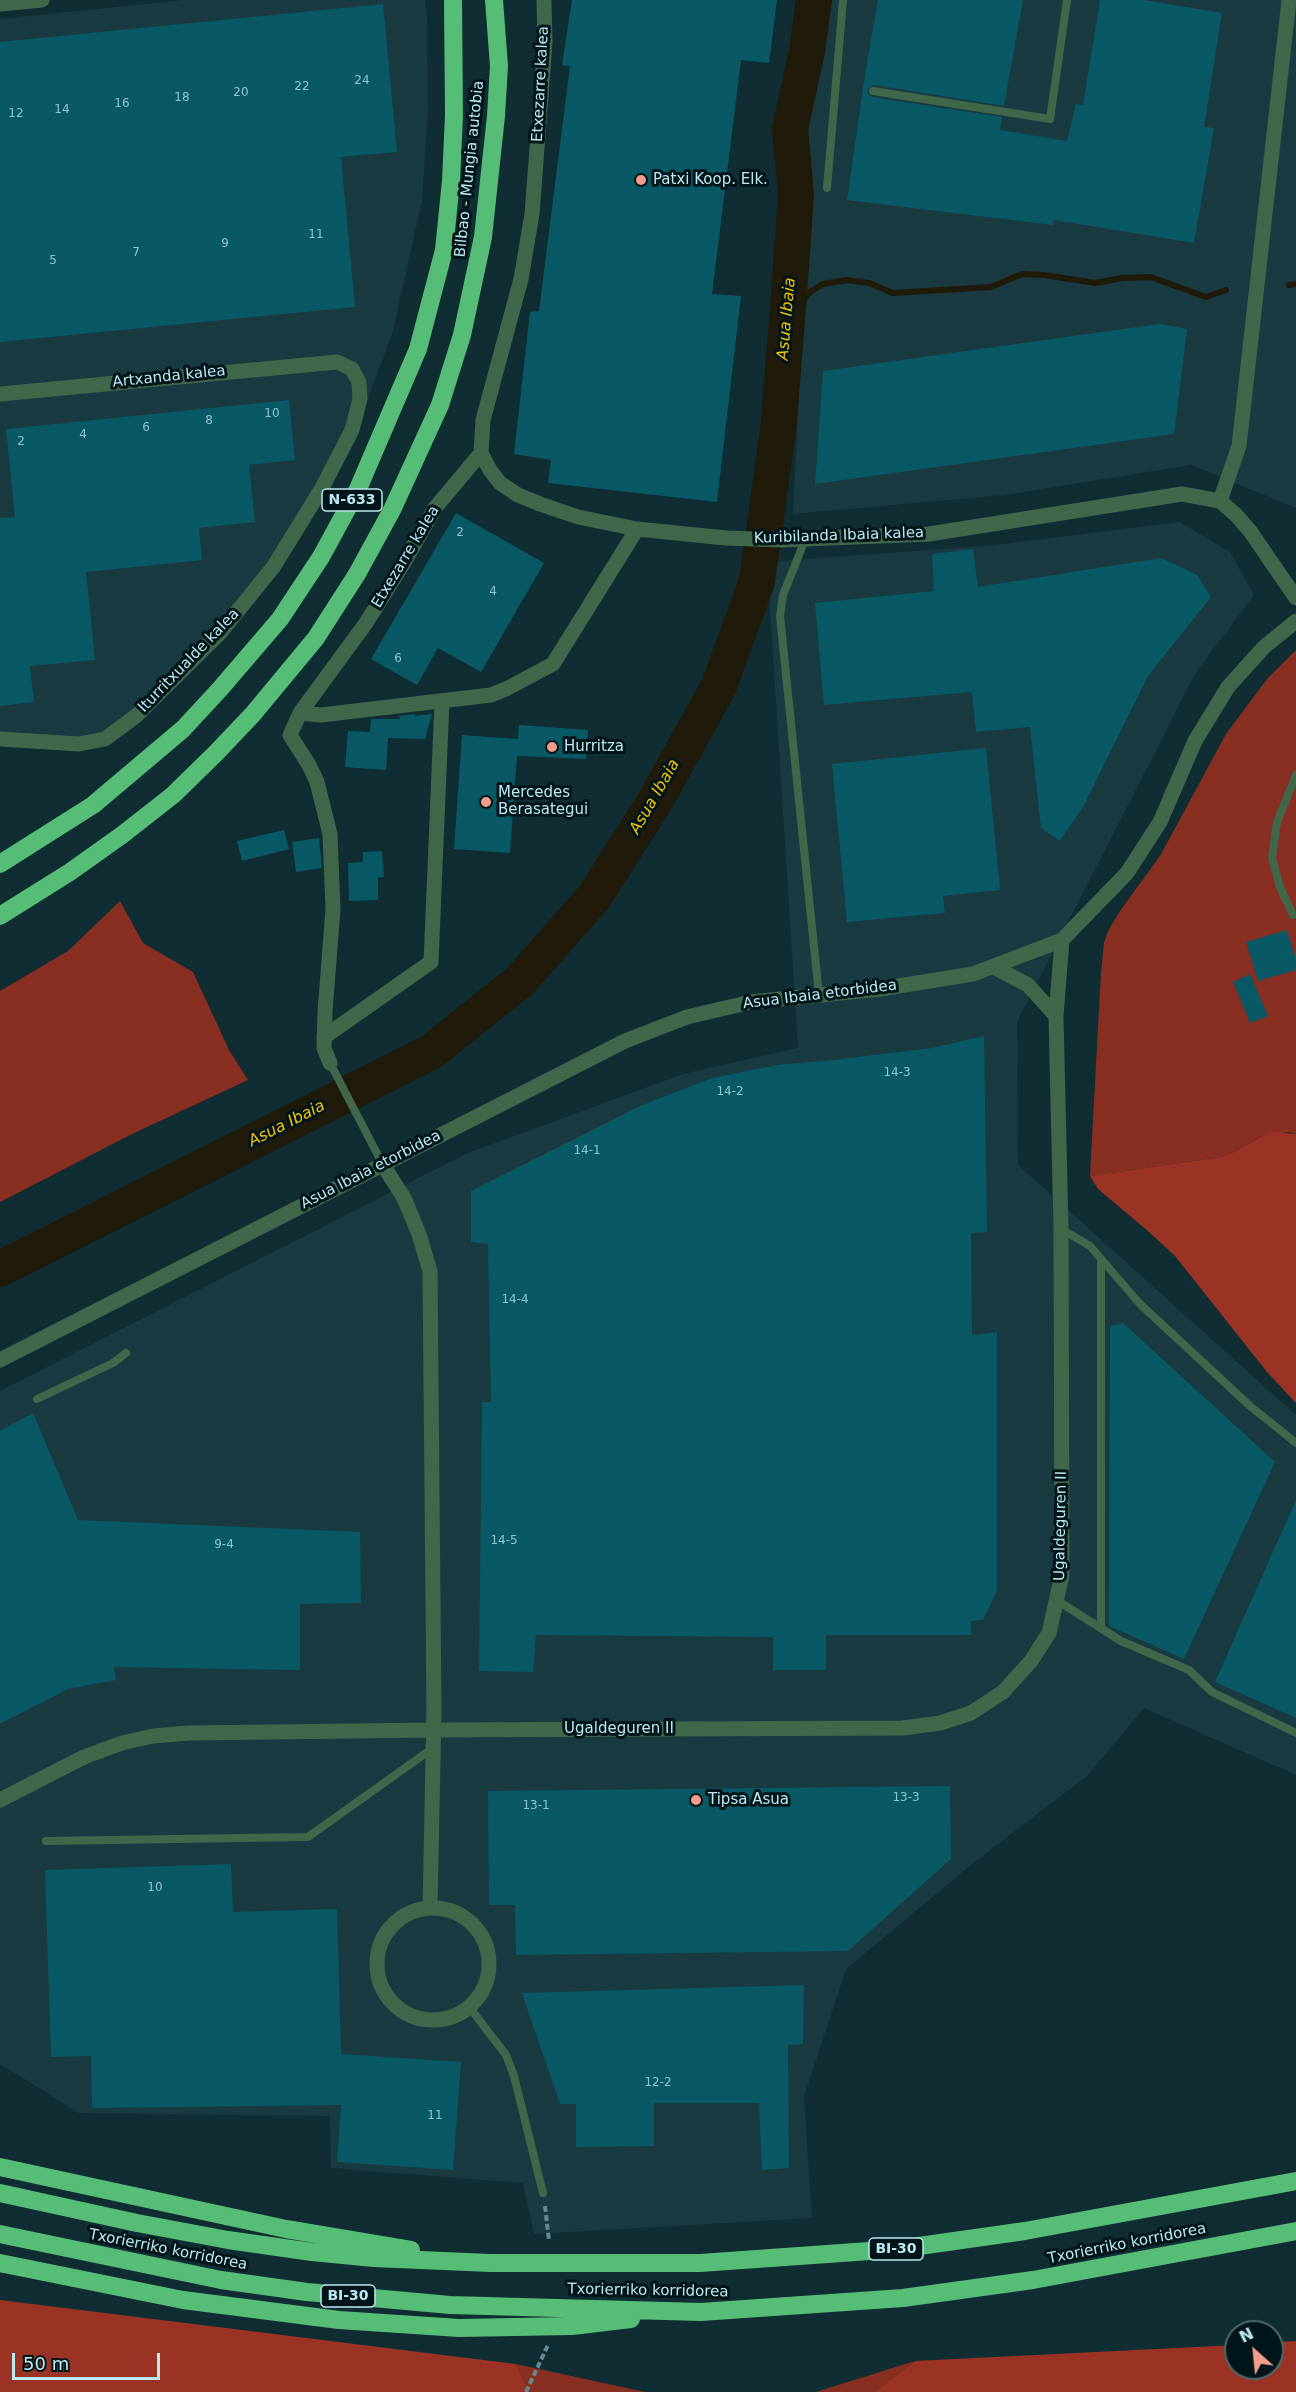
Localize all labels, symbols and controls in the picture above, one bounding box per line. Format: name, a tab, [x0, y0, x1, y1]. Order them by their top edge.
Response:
street label: Etxezarre kalea	[529, 26, 553, 142]
house number: 24	[354, 74, 370, 88]
house number: 22	[294, 80, 310, 94]
street label: Bilbao - Mungia autobia	[452, 80, 488, 258]
house number: 20	[233, 86, 249, 100]
house number: 18	[174, 91, 190, 105]
house number: 16	[114, 97, 130, 111]
house number: 14	[54, 103, 70, 117]
house number: 12	[8, 107, 24, 121]
place label: Patxi Koop. Elk.	[653, 171, 768, 189]
marker: Patxi Koop. Elk.	[634, 173, 648, 187]
house number: 11	[308, 228, 324, 242]
house number: 9	[221, 237, 229, 251]
house number: 7	[132, 246, 140, 260]
house number: 5	[49, 254, 57, 268]
water label: Asua Ibaia	[774, 277, 800, 361]
street label: Artxanda kalea	[112, 362, 226, 392]
house number: 10	[264, 407, 280, 421]
house number: 8	[205, 414, 213, 428]
house number: 6	[142, 421, 150, 435]
house number: 4	[79, 428, 87, 442]
house number: 2	[17, 435, 25, 449]
road number: N-633	[322, 489, 382, 511]
street label: Etxezarre kalea	[368, 503, 444, 611]
street label: Kuribilanda Ibaia kalea	[754, 524, 924, 548]
house number: 2	[456, 526, 464, 540]
house number: 4	[489, 585, 497, 599]
street label: Iturritxualde kalea	[135, 605, 243, 717]
house number: 6	[394, 652, 402, 666]
place label: Hurritza	[564, 738, 624, 756]
marker: Hurritza	[545, 740, 559, 754]
water label: Asua Ibaia	[626, 756, 684, 838]
place label: Mercedes Berasategui	[498, 784, 588, 819]
marker: Mercedes Berasategui	[479, 795, 493, 809]
street label: Asua Ibaia etorbidea	[742, 977, 898, 1013]
house number: 14-3	[883, 1066, 911, 1080]
house number: 14-2	[716, 1085, 744, 1099]
water label: Asua Ibaia	[246, 1097, 328, 1151]
street label: Asua Ibaia etorbidea	[298, 1127, 444, 1213]
house number: 14-1	[573, 1144, 601, 1158]
house number: 14-4	[501, 1293, 529, 1307]
street label: Ugaldeguren II	[1051, 1471, 1071, 1581]
house number: 14-5	[490, 1534, 518, 1548]
house number: 9-4	[214, 1538, 234, 1552]
street label: Ugaldeguren II	[564, 1720, 674, 1738]
place label: Tipsa Asua	[708, 1791, 789, 1809]
house number: 13-3	[892, 1791, 920, 1805]
marker: Tipsa Asua	[689, 1793, 703, 1807]
house number: 13-1	[522, 1799, 550, 1813]
house number: 10	[147, 1881, 163, 1895]
house number: 12-2	[644, 2076, 672, 2090]
house number: 11	[427, 2109, 443, 2123]
street label: Txorierriko korridorea	[1046, 2220, 1208, 2268]
street label: Txorierriko korridorea	[87, 2226, 249, 2274]
road number: BI-30	[869, 2238, 923, 2260]
street label: Txorierriko korridorea	[567, 2281, 729, 2301]
road number: BI-30	[321, 2285, 375, 2307]
north arrow	[1224, 2320, 1284, 2380]
text: N	[1236, 2324, 1257, 2347]
scale bar	[15, 2341, 164, 2379]
text: 50 m	[23, 2353, 69, 2374]

